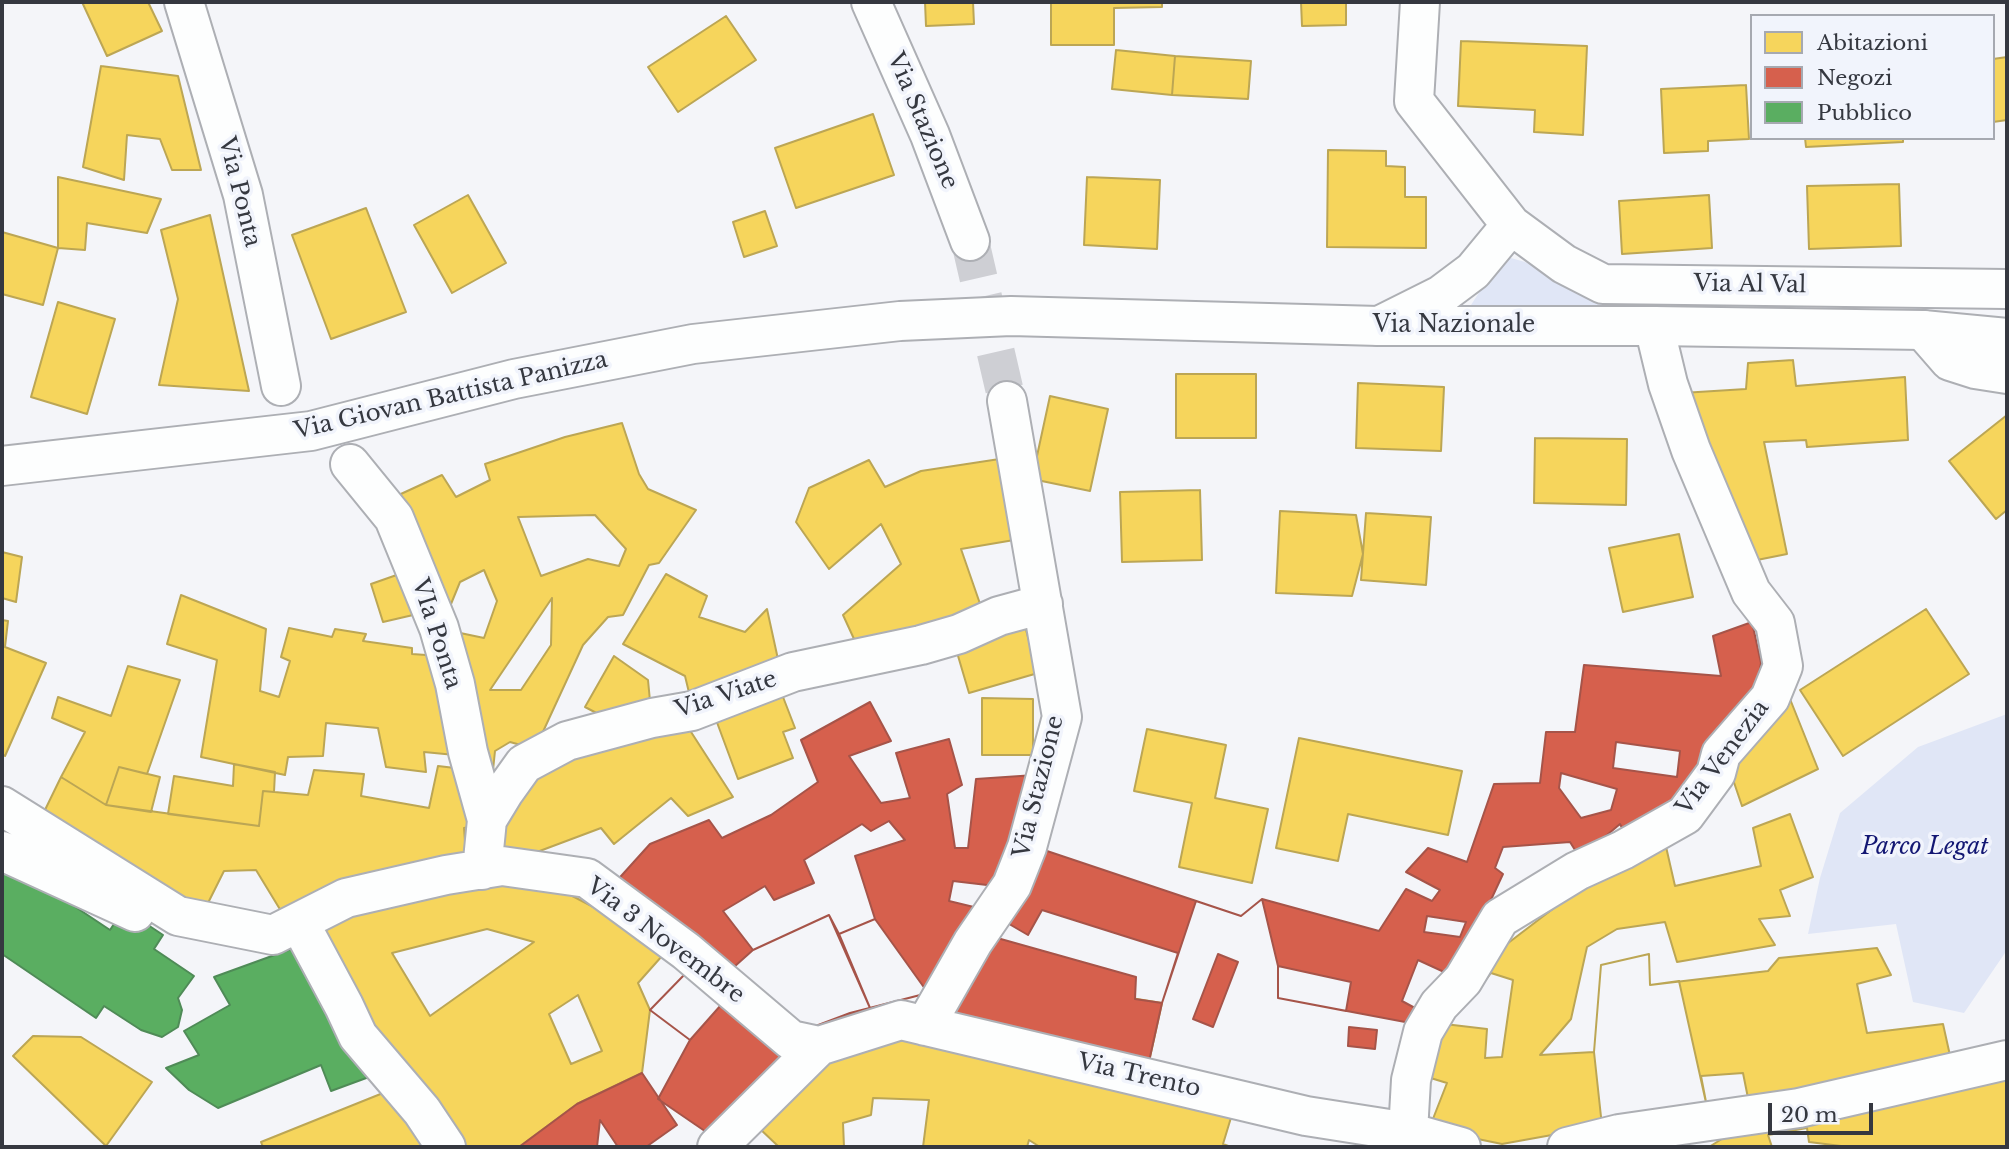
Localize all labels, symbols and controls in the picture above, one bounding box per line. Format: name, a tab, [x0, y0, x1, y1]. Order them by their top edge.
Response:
legend	[1750, 14, 1995, 140]
text: Abitazioni	[1817, 30, 1928, 56]
street label: Via Stazione	[881, 48, 963, 194]
text: Negozi	[1817, 65, 1892, 91]
text: Pubblico	[1817, 100, 1912, 126]
street label: Via Ponta	[212, 134, 266, 250]
street label: Via Al Val	[1693, 270, 1807, 300]
street label: Via Nazionale	[1373, 312, 1535, 340]
street label: Via Giovan Battista Panizza	[292, 346, 610, 446]
street label: VIa Ponta	[405, 575, 467, 693]
street label: Via Viate	[672, 666, 780, 724]
street label: Via Venezia	[1671, 695, 1775, 821]
street label: Via Stazione	[1008, 713, 1070, 861]
park label: Parco Legat	[1861, 834, 1989, 862]
street label: Via 3 Novembre	[581, 873, 749, 1009]
street label: Via Trento	[1075, 1048, 1203, 1104]
scale bar	[1771, 1090, 1876, 1134]
text: 20 m	[1781, 1102, 1838, 1128]

